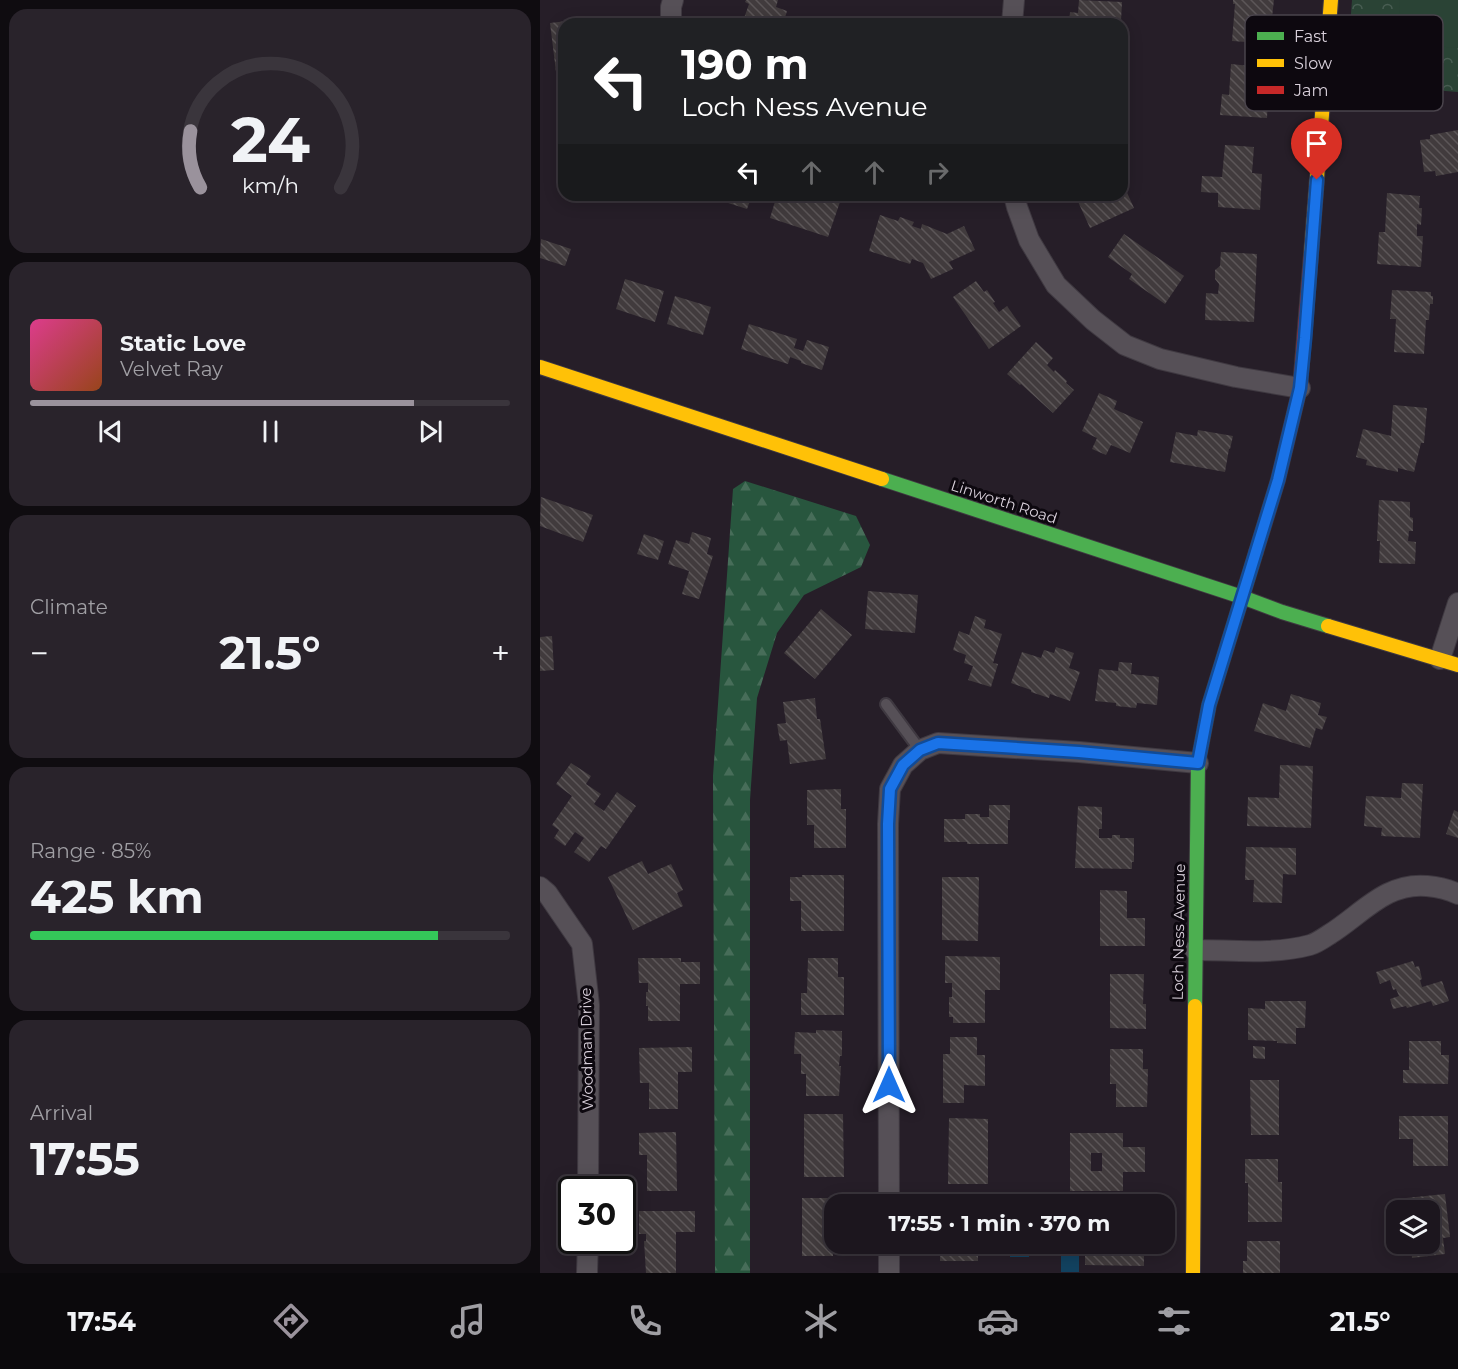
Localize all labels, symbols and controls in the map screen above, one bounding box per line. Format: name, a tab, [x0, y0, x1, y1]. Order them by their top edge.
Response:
legend	[1245, 15, 1443, 111]
text: Fast	[1294, 27, 1328, 46]
text: 190 m	[681, 38, 809, 90]
icon: left	[582, 42, 660, 120]
text: Slow	[1294, 54, 1332, 73]
text: Jam	[1293, 81, 1328, 100]
text: Loch Ness Avenue	[681, 90, 928, 123]
text: 24	[230, 102, 310, 178]
pin	[1291, 118, 1342, 180]
icon: arrive	[1300, 127, 1333, 160]
icon: left	[732, 156, 765, 189]
icon: ahead	[795, 156, 828, 189]
icon: ahead	[858, 156, 891, 189]
icon: right	[921, 156, 954, 189]
text: km/h	[241, 172, 299, 198]
text: Static Love	[120, 330, 246, 357]
text: Velvet Ray	[120, 357, 223, 381]
icon: previous	[94, 415, 127, 448]
icon: pause	[254, 415, 287, 448]
icon: next	[414, 415, 447, 448]
street label: Linworth Road	[949, 475, 1060, 528]
text: Climate	[30, 595, 108, 619]
text: 21.5°	[219, 625, 321, 680]
text: −	[30, 633, 49, 673]
text: +	[491, 633, 510, 673]
text: Range · 85%	[30, 839, 151, 863]
street label: Loch Ness Avenue	[1168, 863, 1189, 1001]
text: 425 km	[30, 869, 204, 924]
street label: Woodman Drive	[576, 987, 597, 1111]
position arrow	[857, 1053, 921, 1117]
text: Arrival	[30, 1101, 93, 1125]
text: 17:55	[30, 1131, 140, 1186]
speed limit sign: 30	[558, 1176, 636, 1254]
map controls	[1386, 1200, 1440, 1254]
button: layers	[1386, 1200, 1440, 1254]
text: 17:55 · 1 min · 370 m	[889, 1210, 1110, 1237]
icon: directions	[270, 1300, 312, 1342]
icon: music	[447, 1300, 489, 1342]
icon: phone	[624, 1300, 666, 1342]
icon: climate	[800, 1300, 842, 1342]
icon: car	[977, 1300, 1019, 1342]
icon: filters	[1153, 1300, 1195, 1342]
text: 17:54	[67, 1305, 136, 1338]
text: 21.5°	[1330, 1305, 1391, 1338]

